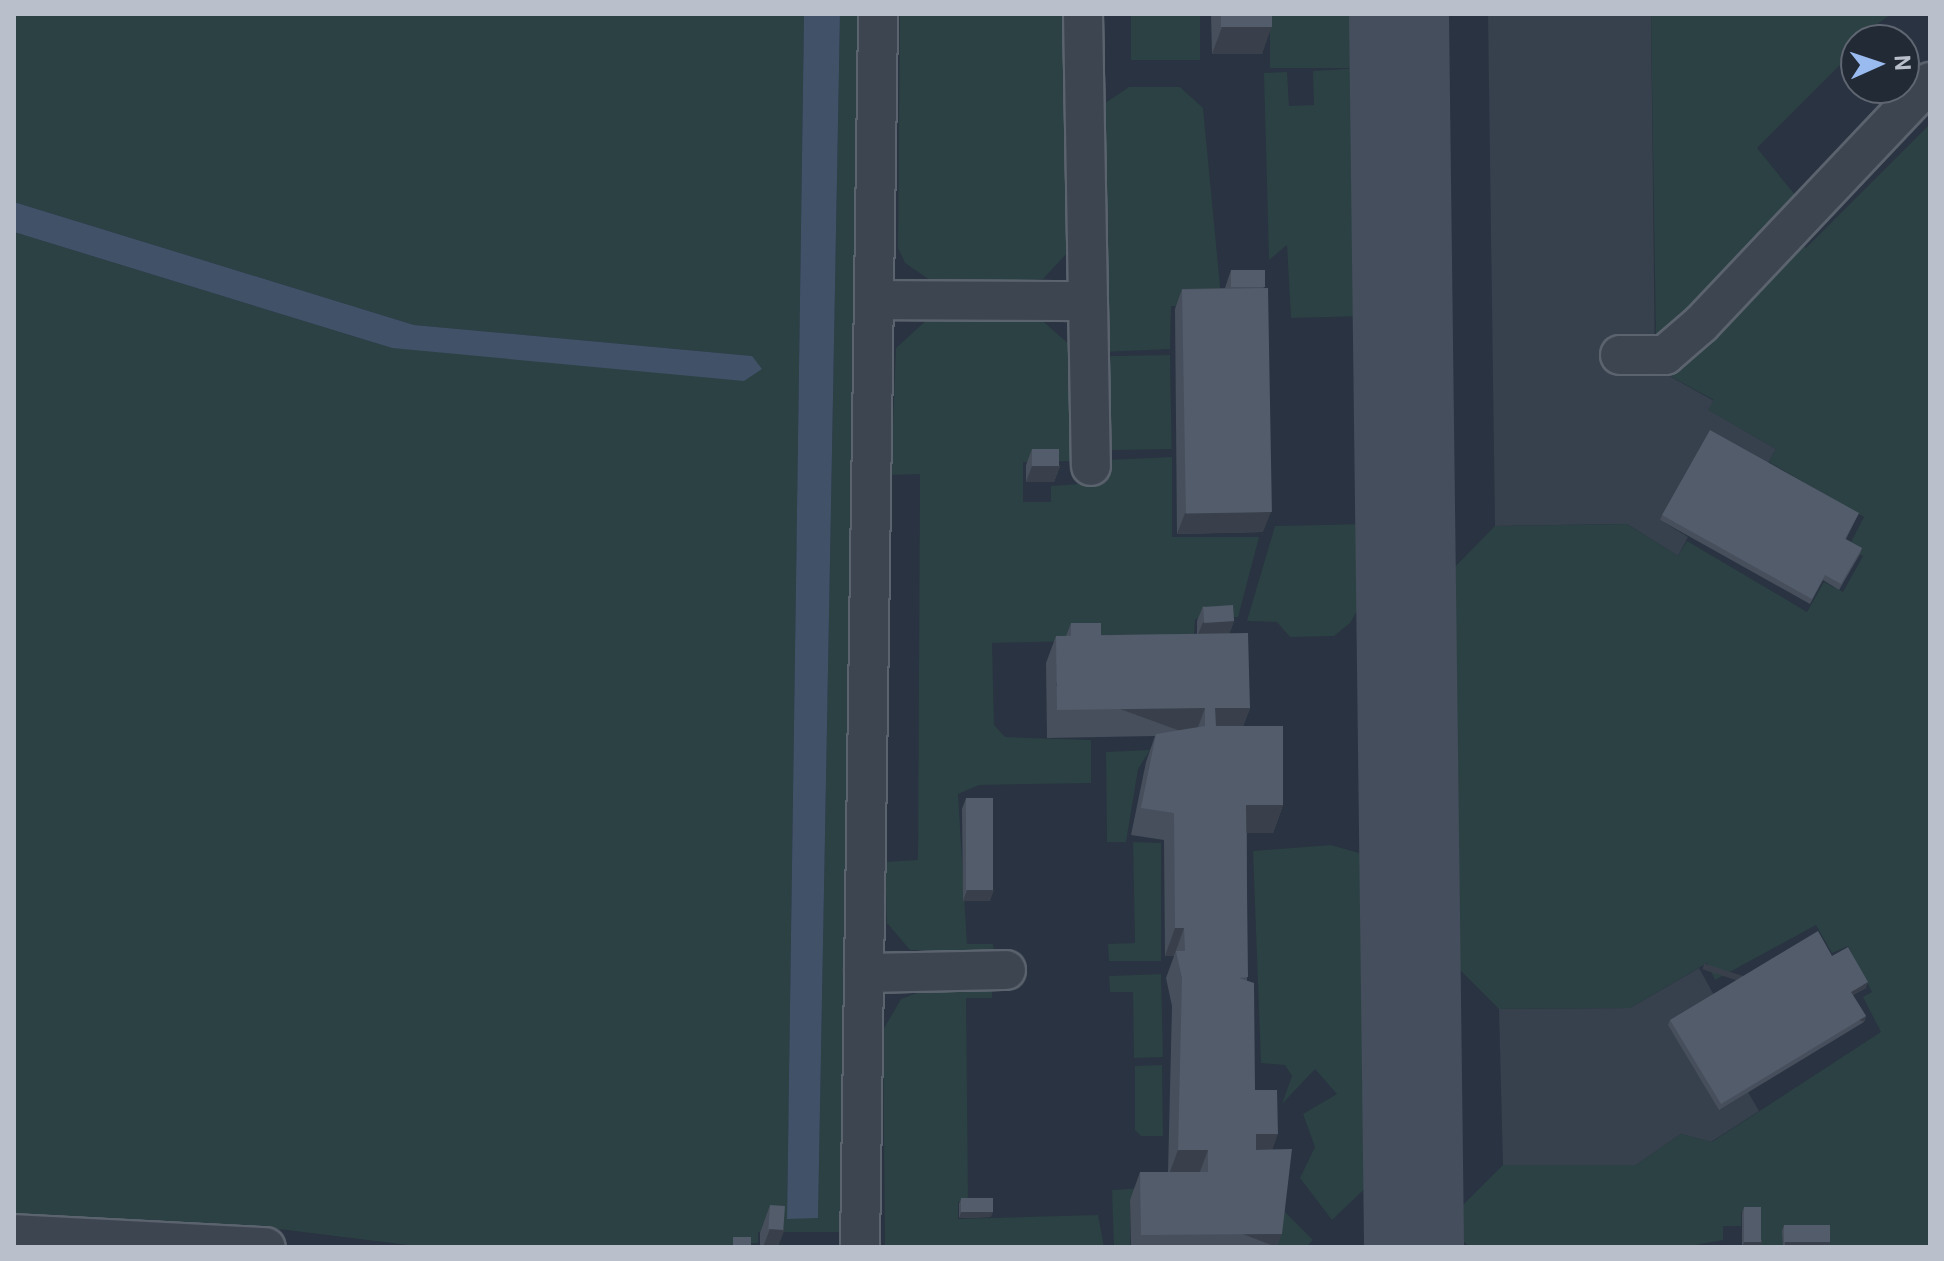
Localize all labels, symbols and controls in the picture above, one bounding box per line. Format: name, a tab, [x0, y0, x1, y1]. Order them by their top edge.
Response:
north arrow	[1840, 24, 1920, 104]
text: N	[1890, 54, 1915, 71]

